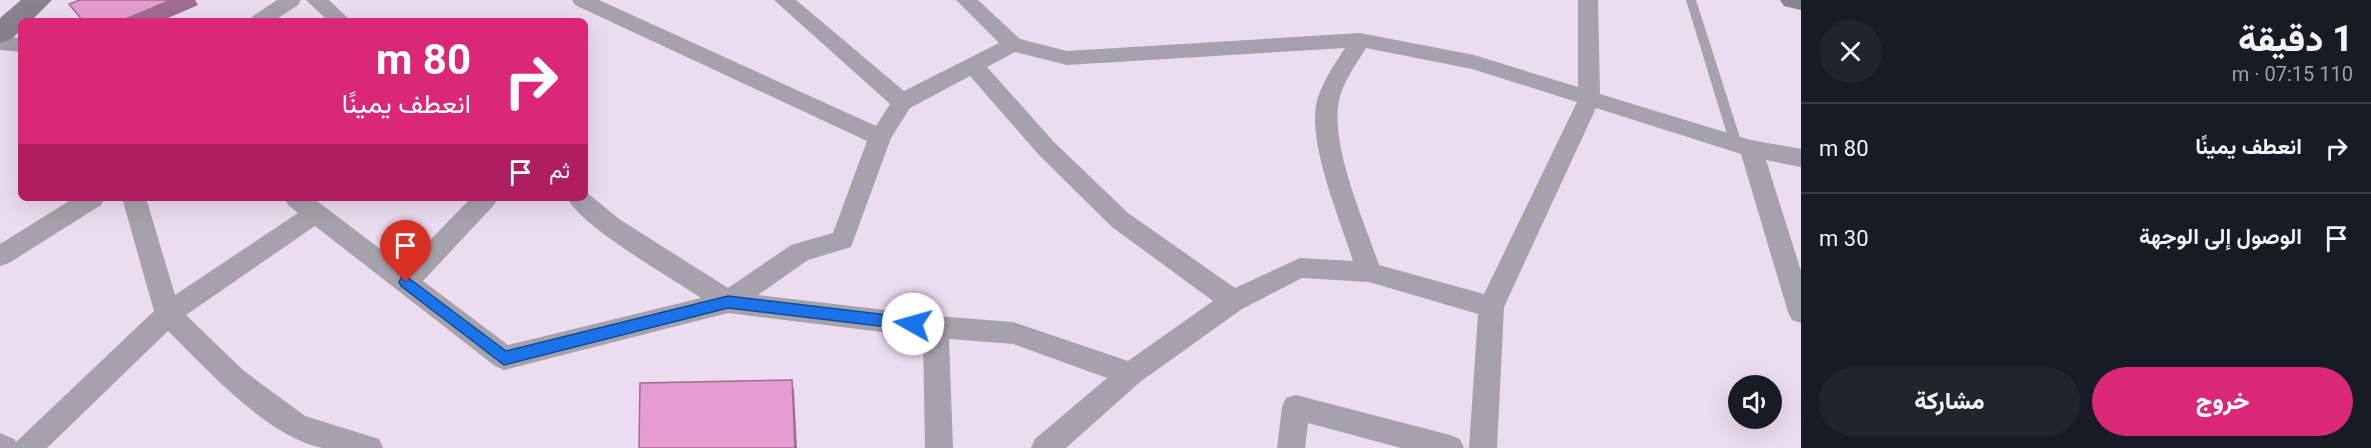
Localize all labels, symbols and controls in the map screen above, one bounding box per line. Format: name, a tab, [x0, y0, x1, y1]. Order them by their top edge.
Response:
text: 1 دقيقة	[2238, 18, 2353, 60]
button: close	[1819, 20, 1882, 83]
text: 80 m	[376, 35, 471, 84]
icon: right	[492, 42, 570, 120]
text: 110 m · 07:15	[2232, 62, 2353, 86]
text: انعطف يمينًا	[342, 88, 471, 120]
icon: right	[2320, 132, 2353, 165]
text: انعطف يمينًا	[2195, 134, 2302, 159]
text: 80 m	[1819, 136, 1869, 161]
icon: arrive	[504, 156, 537, 189]
text: ثم	[549, 158, 570, 183]
pin	[380, 220, 431, 282]
icon: arrive	[2320, 222, 2353, 255]
text: الوصول إلى الوجهة	[2139, 224, 2302, 249]
text: 30 m	[1819, 226, 1869, 251]
icon: arrive	[389, 229, 422, 262]
position arrow	[881, 292, 945, 356]
button: مشاركة	[1819, 367, 2080, 436]
button: خروج	[2092, 367, 2353, 436]
map controls	[1728, 375, 1782, 429]
button: sound	[1728, 375, 1782, 429]

